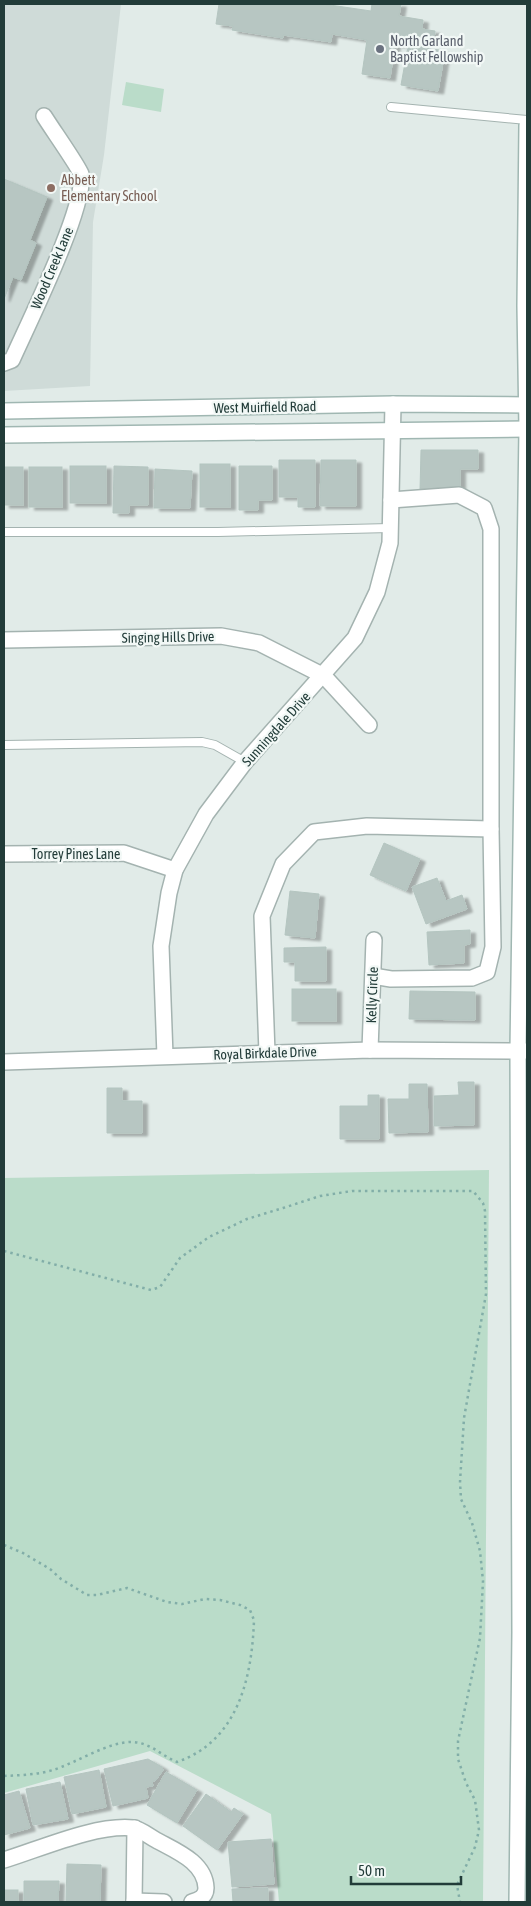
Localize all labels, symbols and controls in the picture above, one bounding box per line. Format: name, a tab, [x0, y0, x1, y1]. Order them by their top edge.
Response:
place label: North Garland Baptist Fellowship	[390, 33, 484, 65]
marker: North Garland Baptist Fellowship	[374, 43, 386, 55]
place label: Abbett Elementary School	[61, 172, 157, 204]
marker: Abbett Elementary School	[45, 182, 57, 194]
street label: Wood Creek Lane	[28, 225, 76, 311]
street label: West Muirfield Road	[214, 398, 316, 416]
street label: Singing Hills Drive	[122, 628, 214, 646]
street label: Sunningdale Drive	[239, 689, 313, 769]
street label: Torrey Pines Lane	[32, 846, 120, 862]
street label: Kelly Circle	[363, 966, 381, 1024]
street label: Royal Birkdale Drive	[213, 1043, 317, 1063]
scale bar	[351, 1854, 461, 1886]
text: 50 m	[358, 1862, 385, 1879]

